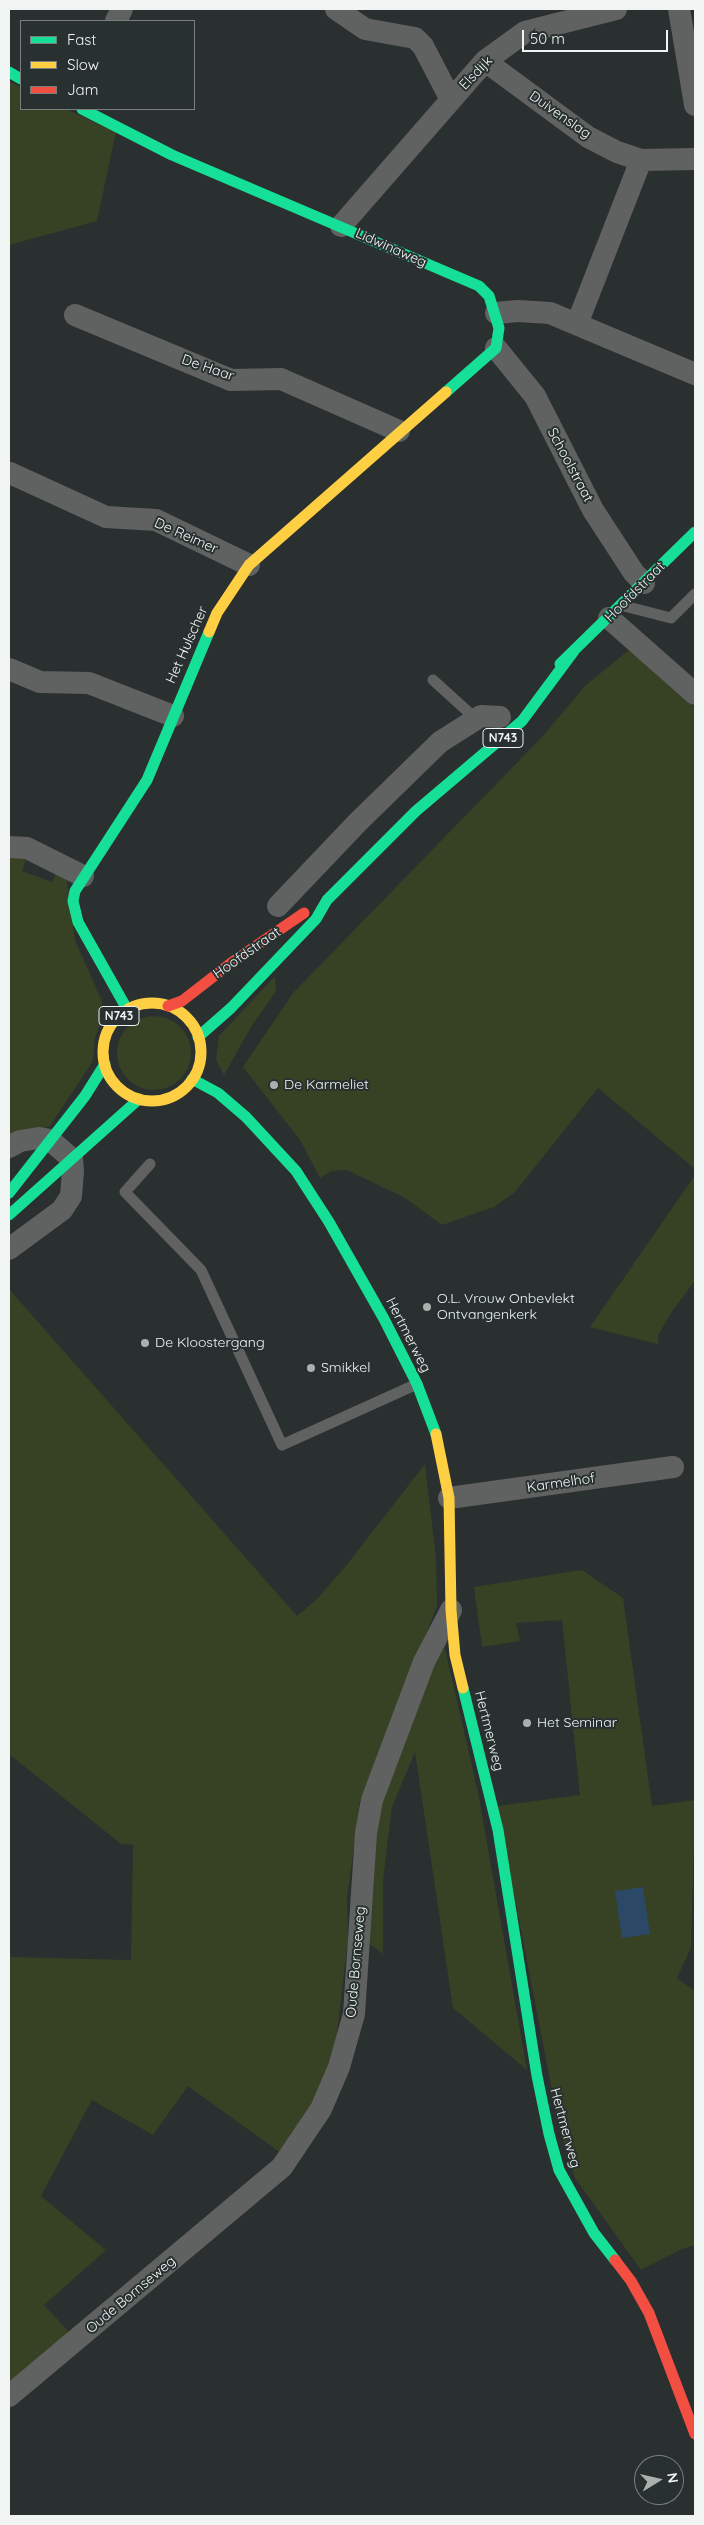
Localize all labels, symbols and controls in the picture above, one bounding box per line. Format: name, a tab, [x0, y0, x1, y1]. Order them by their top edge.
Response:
legend	[20, 20, 195, 110]
scale bar	[524, 20, 670, 52]
text: 50 m	[530, 29, 565, 48]
text: Fast	[67, 30, 96, 49]
street label: Elsdijk	[456, 53, 496, 93]
text: Slow	[67, 55, 99, 74]
text: Jam	[67, 80, 98, 99]
street label: Duivenslag	[526, 88, 594, 142]
street label: Lidwinaweg	[353, 225, 429, 271]
street label: De Haar	[180, 351, 236, 385]
street label: Schoolstraat	[543, 425, 597, 505]
street label: De Reimer	[151, 514, 221, 558]
street label: Hoofdstraat	[601, 558, 669, 626]
street label: Het Hulscher	[162, 604, 212, 686]
road number: N743	[483, 728, 523, 748]
street label: Hoofdstraat	[210, 924, 284, 982]
road number: N743	[99, 1006, 139, 1026]
place label: De Karmeliet	[284, 1077, 369, 1093]
marker: De Karmeliet	[268, 1079, 280, 1091]
place label: O.L. Vrouw Onbevlekt Ontvangenkerk	[437, 1291, 575, 1324]
street label: Hertmerweg	[382, 1295, 434, 1375]
marker: O.L. Vrouw Onbevlekt Ontvangenkerk	[421, 1301, 433, 1313]
place label: De Kloostergang	[155, 1335, 265, 1351]
marker: De Kloostergang	[139, 1337, 151, 1349]
place label: Smikkel	[321, 1360, 370, 1376]
marker: Smikkel	[305, 1362, 317, 1374]
street label: Karmelhof	[526, 1470, 596, 1496]
street label: Hertmerweg	[471, 1689, 507, 1773]
place label: Het Seminar	[537, 1715, 617, 1731]
marker: Het Seminar	[521, 1717, 533, 1729]
street label: Oude Bornseweg	[343, 1906, 369, 2018]
street label: Hertmerweg	[546, 2086, 584, 2170]
street label: Oude Bornseweg	[83, 2253, 179, 2337]
north arrow	[634, 2455, 684, 2505]
text: N	[663, 2471, 683, 2484]

